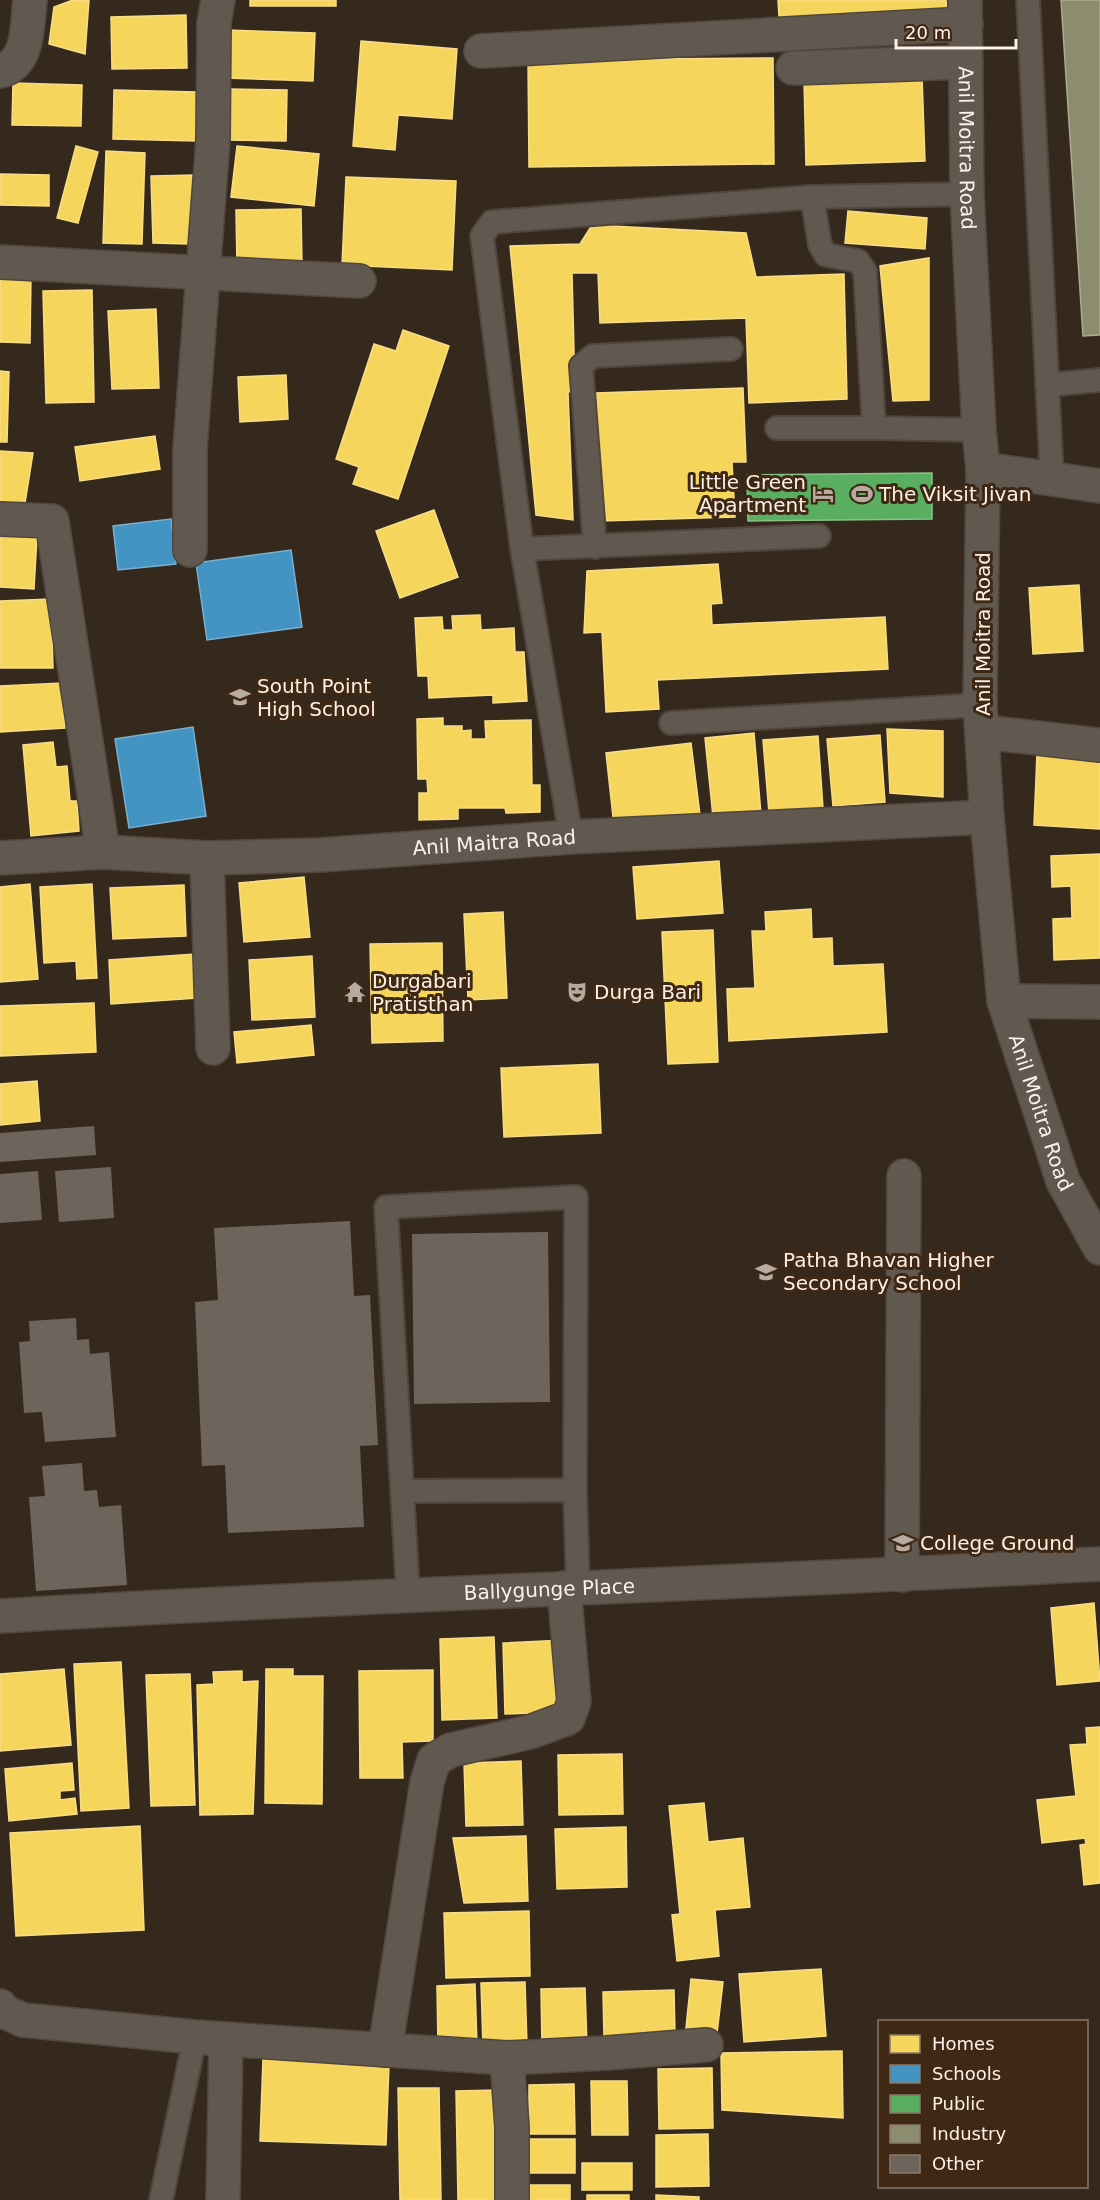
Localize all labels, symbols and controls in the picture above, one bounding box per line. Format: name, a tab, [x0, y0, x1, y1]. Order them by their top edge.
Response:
scale bar	[896, 12, 1016, 50]
text: 20 m	[905, 22, 951, 43]
street label: Anil Moitra Road	[954, 66, 981, 230]
place label: Little Green Apartment	[689, 470, 806, 517]
hotel icon: Little Green Apartment	[811, 482, 835, 506]
sports icon: The Viksit Jivan	[850, 482, 874, 506]
place label: The Viksit Jivan	[878, 482, 1031, 506]
street label: Anil Moitra Road	[971, 552, 995, 716]
place label: South Point High School	[257, 674, 376, 721]
school or university icon: South Point High School	[228, 685, 252, 709]
street label: Anil Maitra Road	[412, 825, 577, 860]
place label: Durgabari Pratisthan	[372, 969, 473, 1016]
temple icon: Durgabari Pratisthan	[343, 980, 367, 1004]
theatre icon: Durga Bari	[565, 980, 589, 1004]
place label: Durga Bari	[594, 980, 701, 1004]
street label: Anil Moitra Road	[1004, 1031, 1078, 1196]
place label: Patha Bhavan Higher Secondary School	[783, 1248, 995, 1295]
school or university icon: Patha Bhavan Higher Secondary School	[754, 1260, 778, 1284]
school or university icon: College Ground	[891, 1531, 915, 1555]
place label: College Ground	[920, 1531, 1075, 1555]
street label: Ballygunge Place	[463, 1574, 636, 1605]
legend	[878, 2020, 1088, 2188]
text: Homes	[932, 2033, 995, 2054]
text: Schools	[932, 2063, 1001, 2084]
text: Public	[932, 2093, 985, 2114]
text: Industry	[932, 2123, 1006, 2144]
text: Other	[932, 2153, 984, 2174]

